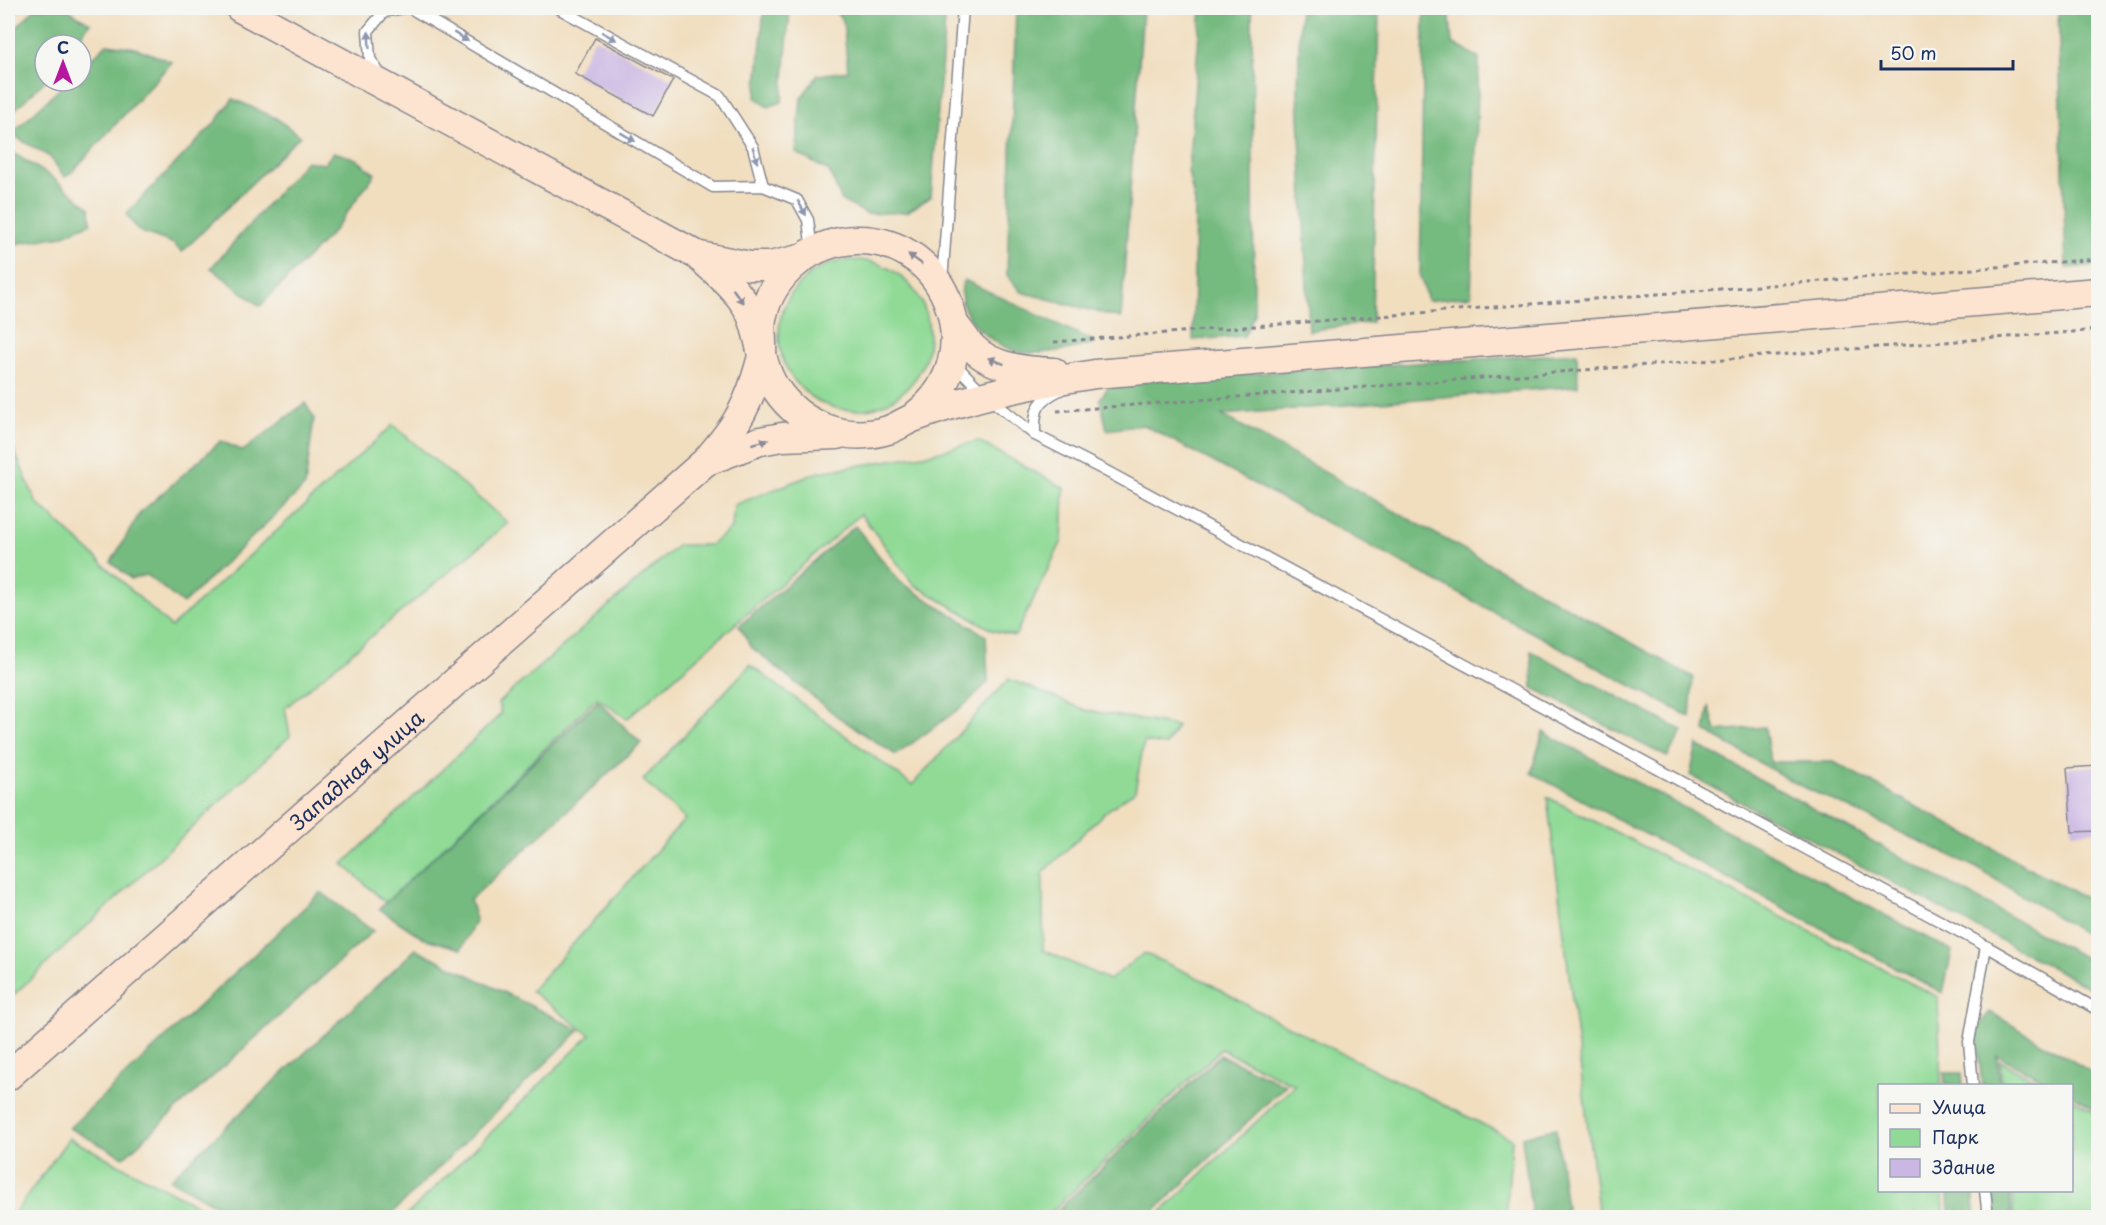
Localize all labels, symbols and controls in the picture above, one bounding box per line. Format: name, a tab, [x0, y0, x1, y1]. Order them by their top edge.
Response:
one-way arrow	[364, 31, 374, 50]
one-way arrow	[601, 31, 618, 41]
one-way arrow	[452, 32, 469, 42]
north arrow	[33, 33, 93, 93]
scale bar	[1881, 33, 2013, 71]
text: С	[57, 35, 69, 59]
text: 50 m	[1890, 39, 1937, 66]
one-way arrow	[620, 131, 636, 142]
one-way arrow	[750, 146, 760, 164]
one-way arrow	[797, 200, 807, 217]
one-way arrow	[907, 254, 922, 266]
one-way arrow	[732, 288, 744, 304]
one-way arrow	[987, 356, 1005, 365]
one-way arrow	[751, 437, 769, 447]
street label: Западная улица	[282, 701, 431, 837]
legend	[1878, 1084, 2073, 1192]
text: Улица	[1932, 1093, 1986, 1120]
text: Парк	[1932, 1123, 1979, 1150]
text: Здание	[1932, 1153, 1995, 1180]

